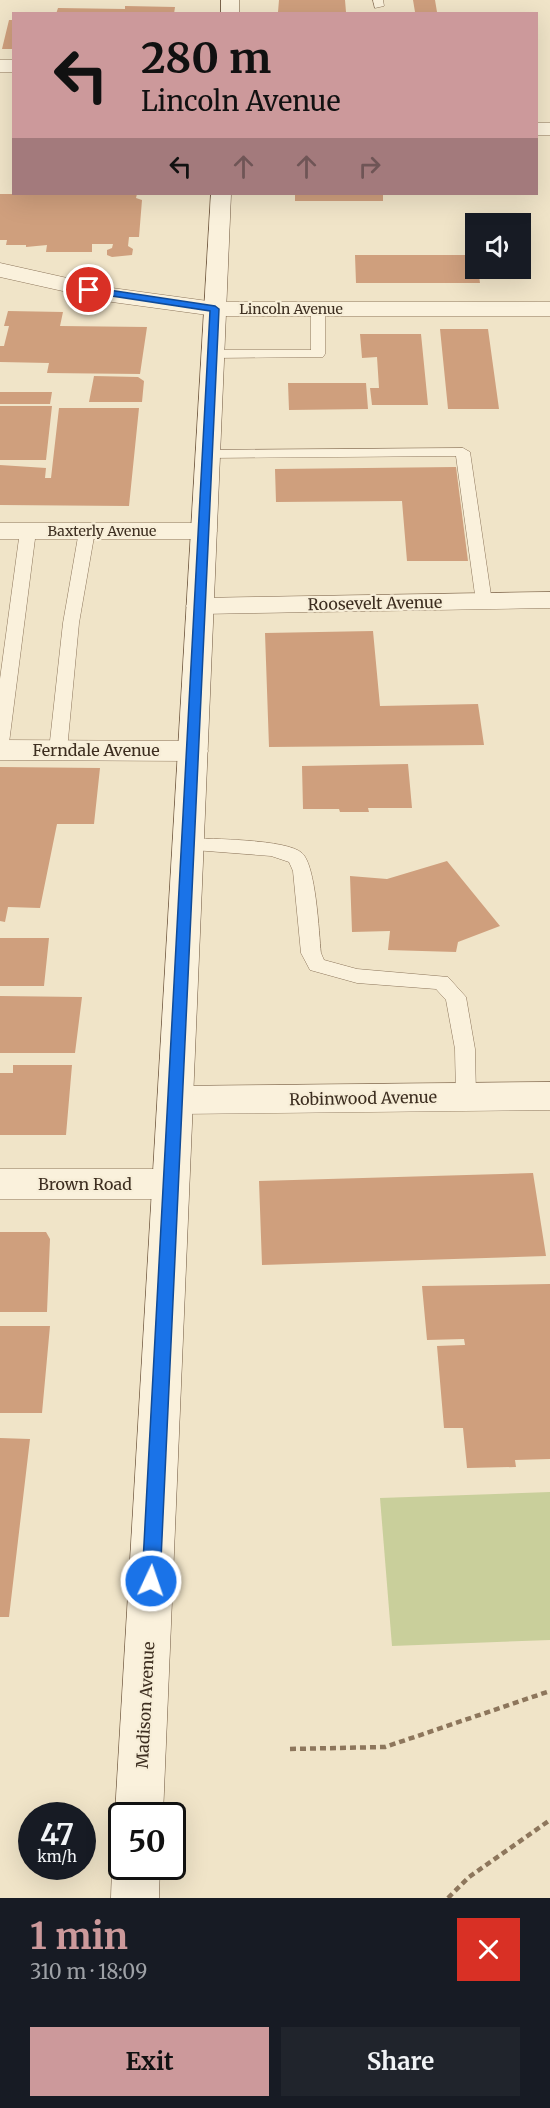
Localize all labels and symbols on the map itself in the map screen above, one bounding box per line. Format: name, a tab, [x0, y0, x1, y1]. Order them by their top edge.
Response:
pin	[63, 264, 114, 315]
street label: Lincoln Avenue	[239, 300, 343, 318]
street label: Baxterly Avenue	[48, 522, 156, 540]
street label: Roosevelt Avenue	[308, 592, 442, 614]
street label: Ferndale Avenue	[32, 740, 160, 760]
street label: Robinwood Avenue	[289, 1087, 437, 1109]
street label: Brown Road	[38, 1174, 132, 1194]
position arrow	[119, 1549, 183, 1613]
street label: Madison Avenue	[132, 1641, 158, 1769]
speed limit sign: 50	[108, 1802, 186, 1880]

